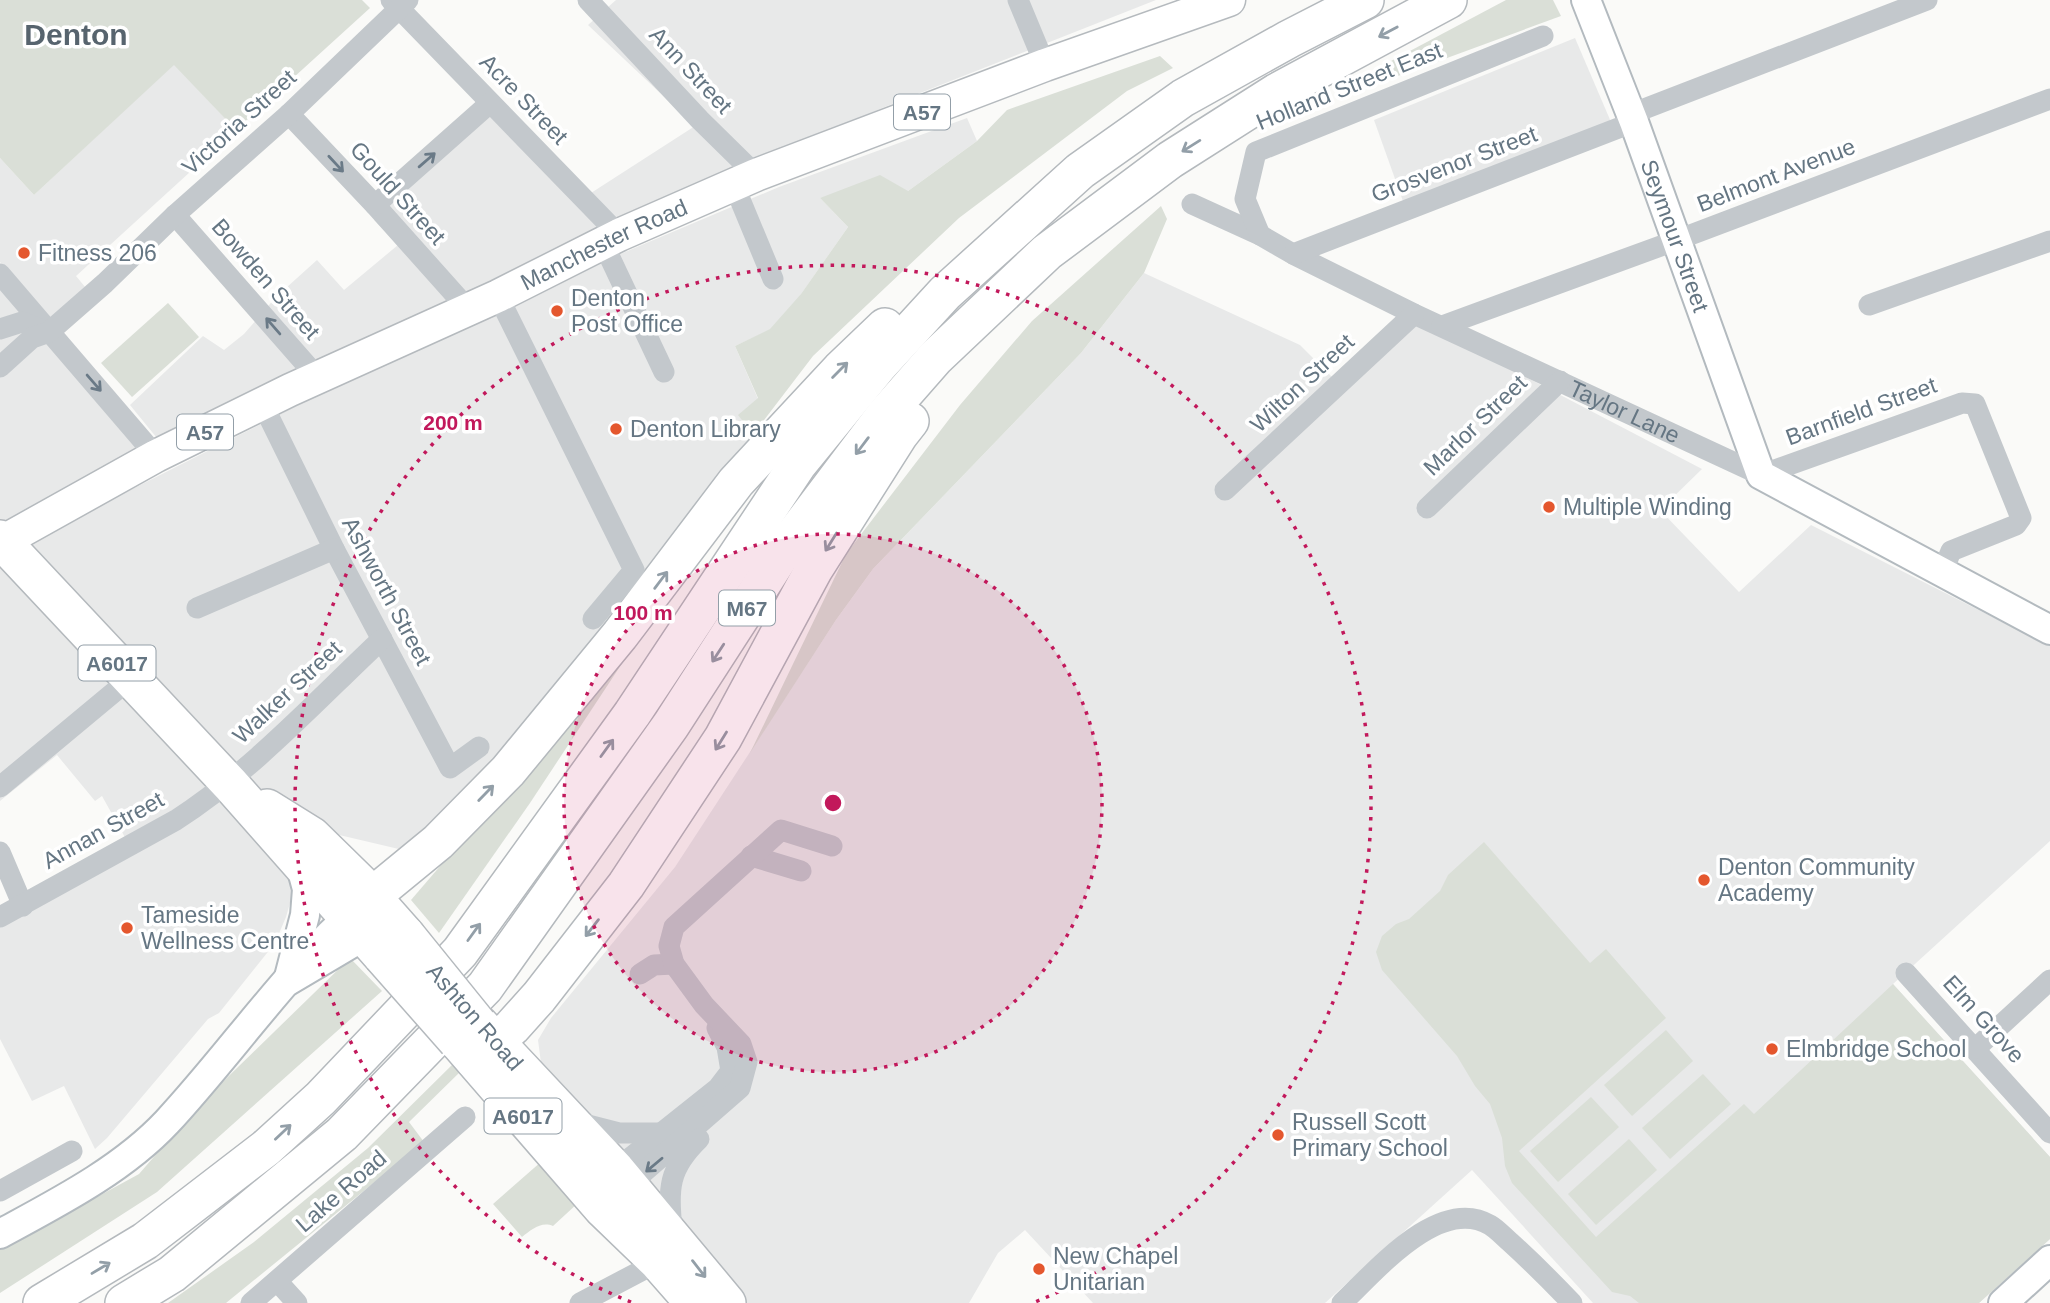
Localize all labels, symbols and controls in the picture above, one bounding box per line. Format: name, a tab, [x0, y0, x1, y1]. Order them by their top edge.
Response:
district label: Denton	[24, 18, 128, 51]
street label: Ann Street	[644, 21, 738, 119]
one-way arrow	[1378, 26, 1399, 40]
street label: Holland Street East	[1252, 37, 1446, 135]
street label: Acre Street	[475, 49, 574, 150]
street label: Victoria Street	[177, 64, 302, 180]
road number: A57	[894, 94, 950, 130]
street label: Grosvenor Street	[1368, 120, 1541, 208]
street label: Belmont Avenue	[1693, 133, 1859, 217]
street label: Gould Street	[345, 136, 451, 250]
one-way arrow	[1182, 139, 1201, 154]
one-way arrow	[418, 152, 436, 168]
one-way arrow	[328, 155, 345, 172]
street label: Seymour Street	[1636, 156, 1714, 316]
street label: Manchester Road	[516, 194, 691, 295]
street label: Bowden Street	[207, 214, 326, 345]
place label: Fitness 206	[38, 240, 157, 266]
marker: Fitness 206	[16, 245, 32, 261]
place label: Denton Post Office	[571, 285, 683, 337]
marker: Denton Post Office	[549, 303, 565, 319]
one-way arrow	[265, 317, 281, 335]
street label: Wilton Street	[1245, 328, 1359, 437]
one-way arrow	[832, 361, 849, 378]
street label: Marlor Street	[1418, 369, 1532, 481]
street label: Barnfield Street	[1782, 371, 1941, 450]
one-way arrow	[86, 374, 102, 392]
street label: Taylor Lane	[1565, 375, 1684, 449]
text: 200 m	[423, 411, 483, 434]
road number: A57	[177, 414, 233, 450]
place label: Denton Library	[630, 416, 781, 442]
marker: Denton Library	[608, 421, 624, 437]
one-way arrow	[854, 437, 869, 455]
place label: Multiple Winding	[1563, 494, 1732, 520]
marker: Multiple Winding	[1541, 499, 1557, 515]
street label: Ashworth Street	[337, 513, 437, 670]
one-way arrow	[824, 532, 839, 551]
one-way arrow	[654, 571, 669, 590]
road number: M67	[719, 590, 775, 626]
text: 100 m	[613, 601, 673, 624]
street label: Walker Street	[227, 635, 347, 749]
one-way arrow	[710, 643, 725, 662]
road number: A6017	[78, 646, 156, 680]
one-way arrow	[713, 730, 727, 750]
one-way arrow	[600, 739, 615, 758]
one-way arrow	[477, 785, 494, 802]
street label: Annan Street	[38, 786, 169, 874]
centre of rings	[821, 791, 845, 815]
place label: Denton Community Academy	[1718, 854, 1915, 906]
marker: Denton Community Academy	[1696, 872, 1712, 888]
place label: Tameside Wellness Centre	[141, 902, 309, 954]
one-way arrow	[585, 919, 600, 937]
marker: Tameside Wellness Centre	[119, 920, 135, 936]
one-way arrow	[466, 923, 481, 942]
street label: Ashton Road	[422, 958, 528, 1076]
street label: Elm Grove	[1938, 970, 2030, 1068]
place label: Elmbridge School	[1786, 1036, 1966, 1062]
marker: Elmbridge School	[1764, 1041, 1780, 1057]
road number: A6017	[484, 1098, 562, 1134]
place label: Russell Scott Primary School	[1292, 1109, 1448, 1161]
one-way arrow	[274, 1124, 291, 1141]
marker: Russell Scott Primary School	[1270, 1127, 1286, 1143]
street label: Lake Road	[290, 1145, 392, 1237]
one-way arrow	[645, 1156, 663, 1172]
place label: New Chapel Unitarian	[1053, 1243, 1178, 1295]
one-way arrow	[692, 1260, 707, 1278]
one-way arrow	[90, 1261, 110, 1275]
marker: New Chapel Unitarian	[1031, 1261, 1047, 1277]

